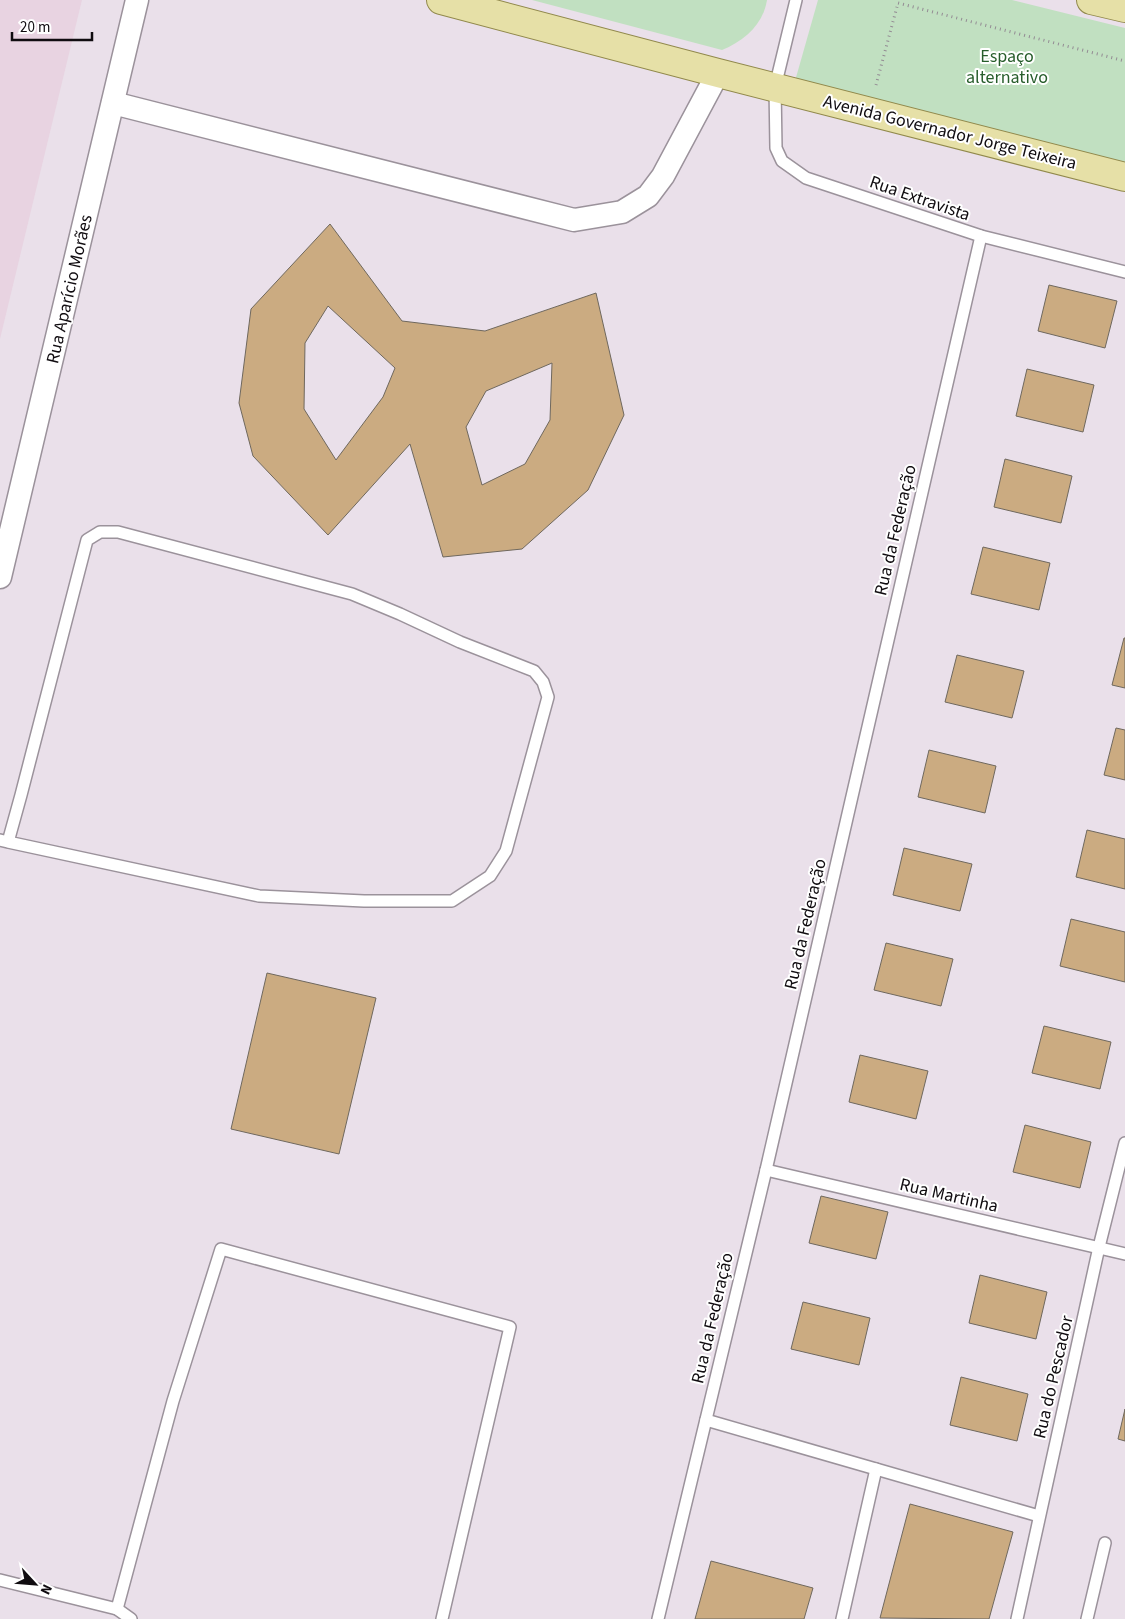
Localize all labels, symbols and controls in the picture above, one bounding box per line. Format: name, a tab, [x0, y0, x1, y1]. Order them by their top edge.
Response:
scale bar	[12, 10, 92, 42]
text: 20 m	[20, 17, 50, 38]
park label: Espaço alternativo	[966, 44, 1048, 90]
street label: Avenida Governador Jorge Teixeira	[821, 89, 1079, 176]
street label: Rua Extravista	[866, 170, 974, 227]
street label: Rua Aparício Morães	[40, 212, 99, 366]
street label: Rua da Federação	[868, 462, 923, 598]
street label: Rua da Federação	[778, 856, 833, 992]
street label: Rua Martinha	[897, 1172, 1001, 1219]
street label: Rua da Federação	[685, 1250, 740, 1386]
street label: Rua do Pescador	[1027, 1312, 1080, 1441]
north arrow	[10, 1559, 60, 1609]
text: N	[35, 1581, 57, 1598]

